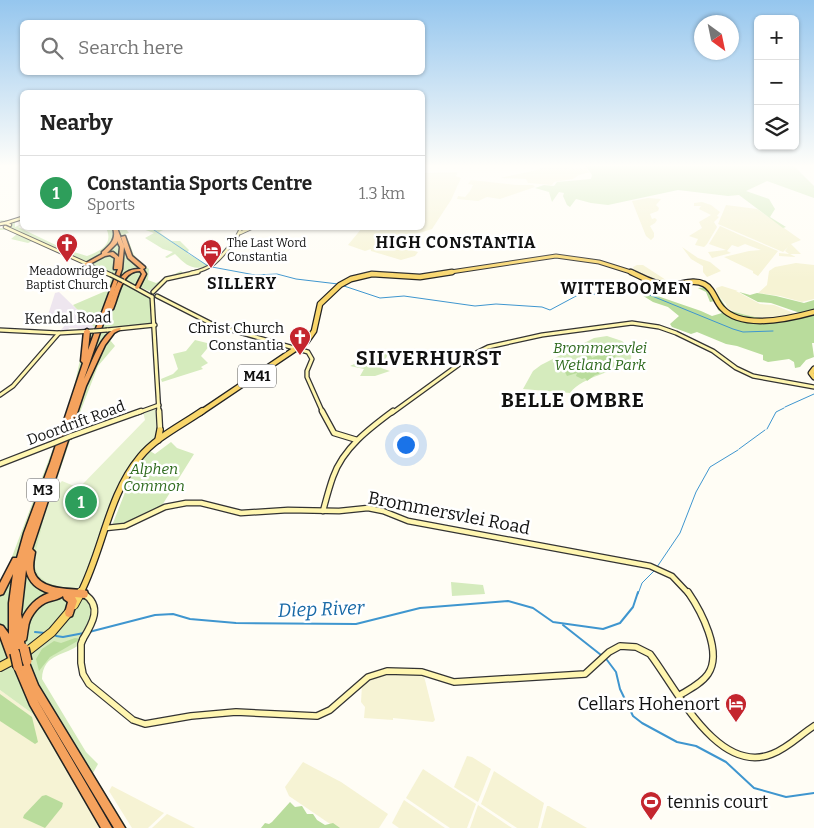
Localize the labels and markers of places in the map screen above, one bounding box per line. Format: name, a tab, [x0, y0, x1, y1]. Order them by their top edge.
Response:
church icon: Meadowridge Baptist Church	[55, 232, 79, 263]
place label: The Last Word Constantia	[227, 236, 306, 264]
hotel icon: The Last Word Constantia	[199, 238, 223, 269]
place label: Meadowridge Baptist Church	[26, 264, 109, 292]
place label: Christ Church Constantia	[188, 319, 285, 354]
church icon: Christ Church Constantia	[288, 325, 312, 356]
pin: 1	[65, 483, 97, 521]
hotel icon: Cellars Hohenort	[724, 692, 748, 723]
place label: Cellars Hohenort	[578, 693, 720, 715]
sports icon: tennis court	[639, 790, 663, 821]
place label: tennis court	[667, 791, 769, 813]

